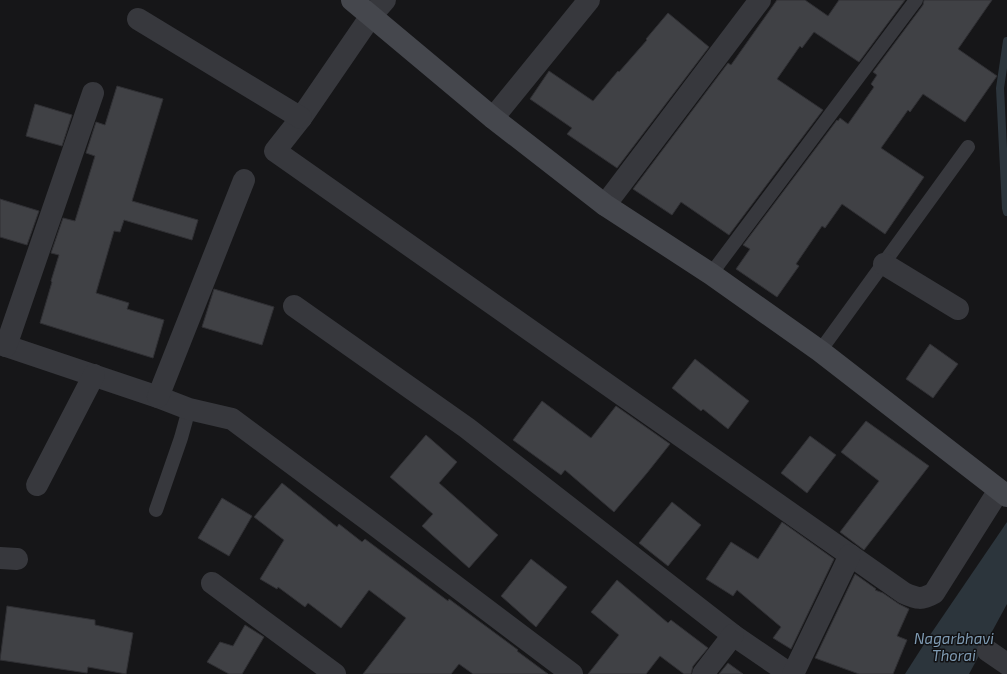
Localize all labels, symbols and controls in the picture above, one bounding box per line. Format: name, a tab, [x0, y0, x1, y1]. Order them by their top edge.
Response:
water label: Nagarbhavi Thorai	[914, 629, 994, 664]

